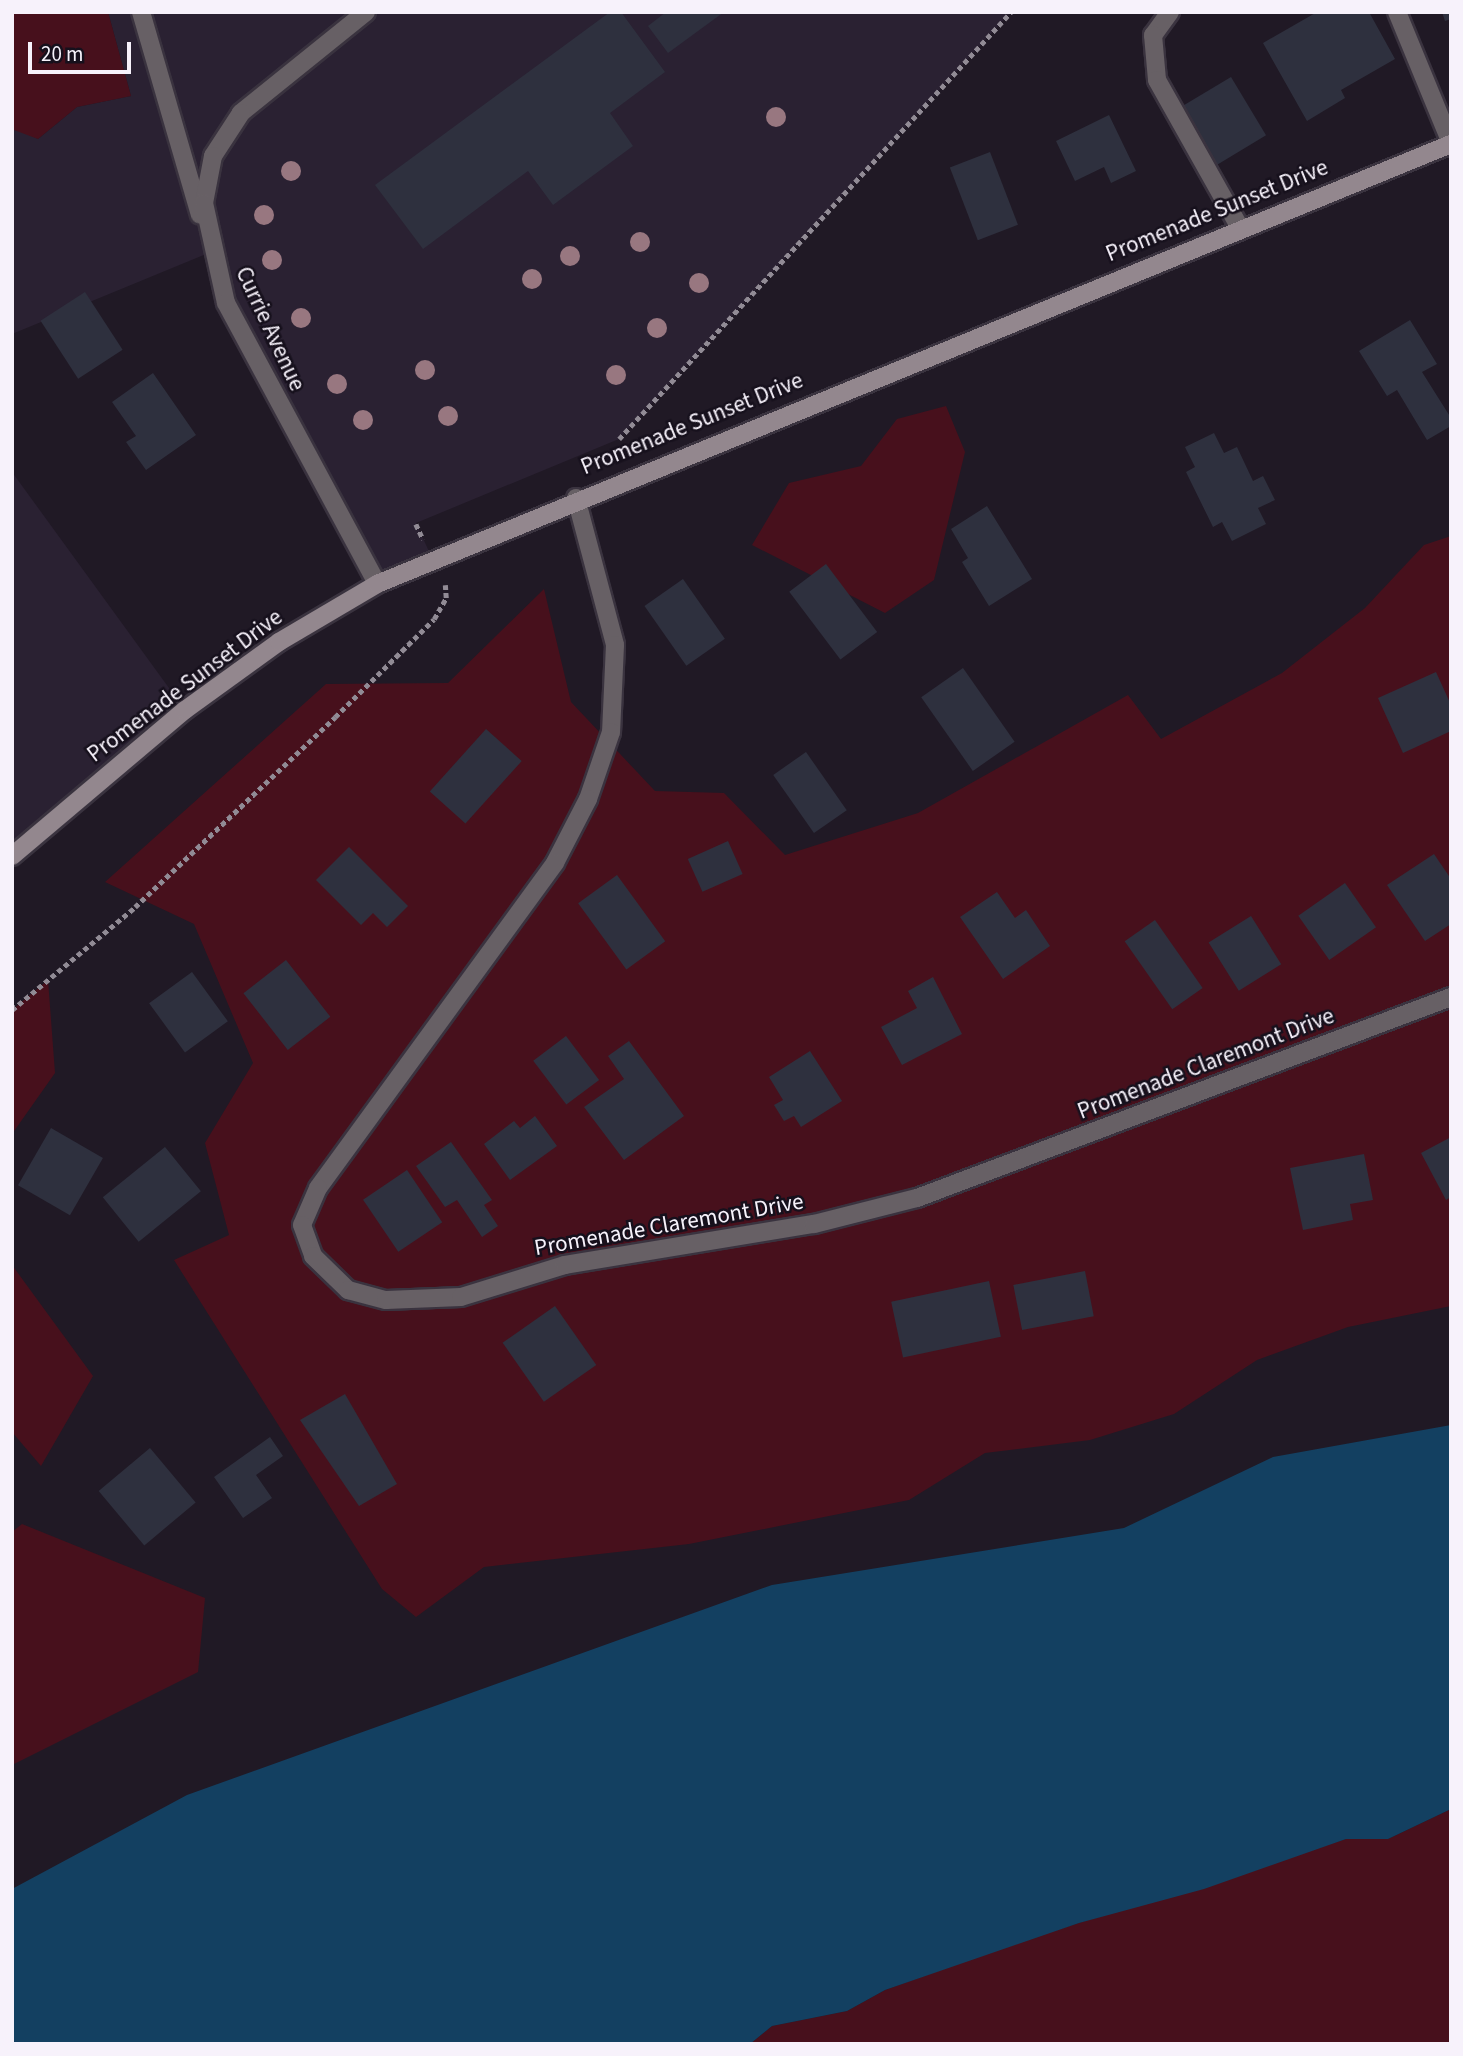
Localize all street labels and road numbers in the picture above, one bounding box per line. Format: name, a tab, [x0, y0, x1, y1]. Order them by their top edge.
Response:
street label: Promenade Sunset Drive	[1102, 154, 1332, 268]
street label: Currie Avenue	[229, 262, 311, 396]
street label: Promenade Sunset Drive	[577, 367, 807, 481]
street label: Promenade Sunset Drive	[82, 604, 288, 768]
street label: Promenade Claremont Drive	[1074, 1002, 1338, 1126]
street label: Promenade Claremont Drive	[532, 1188, 806, 1262]

